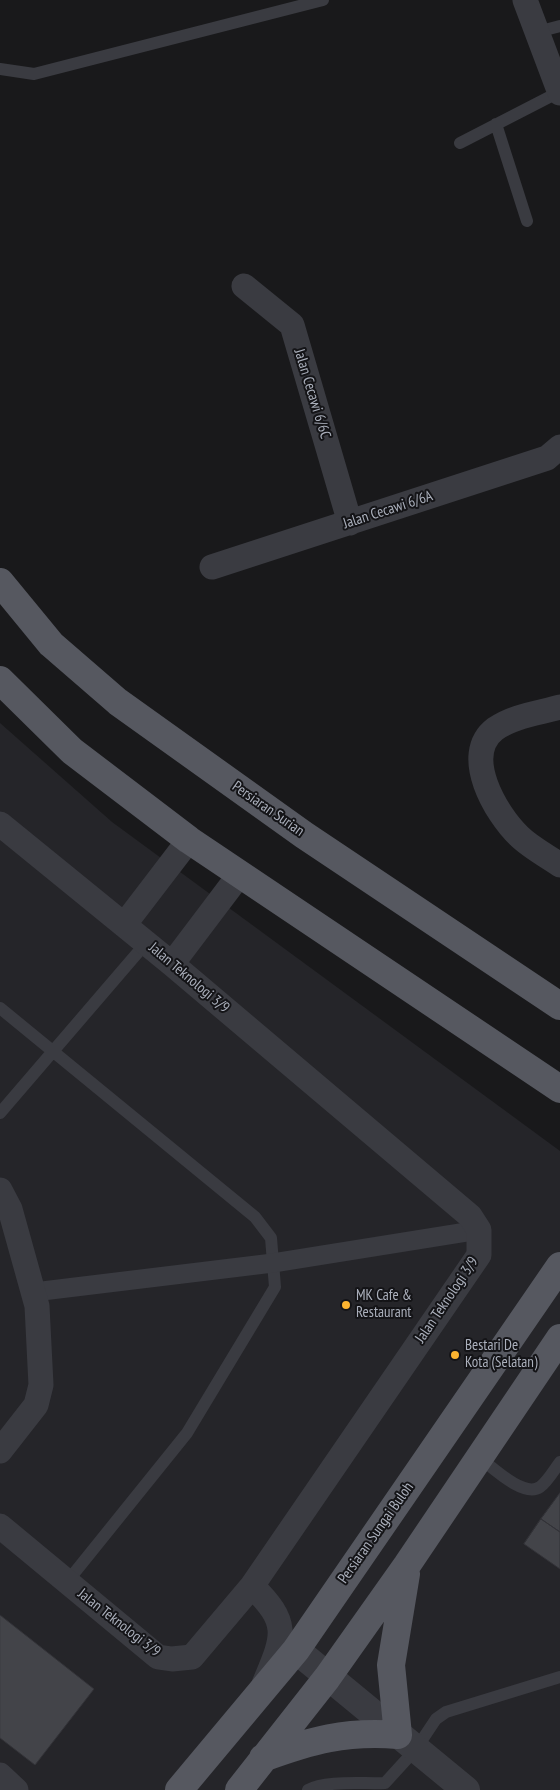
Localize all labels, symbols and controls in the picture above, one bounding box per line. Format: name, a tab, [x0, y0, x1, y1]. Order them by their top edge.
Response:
street label: Jalan Cecawi 6/6C	[290, 347, 334, 441]
street label: Jalan Cecawi 6/6A	[341, 487, 435, 533]
street label: Persiaran Surian	[229, 778, 307, 840]
street label: Jalan Teknologi 3/9	[145, 939, 233, 1017]
street label: Jalan Teknologi 3/9	[412, 1254, 482, 1346]
place label: MK Cafe & Restaurant	[356, 1287, 412, 1322]
marker: MK Cafe & Restaurant	[340, 1299, 352, 1311]
place label: Bestari De Kota (Selatan)	[465, 1337, 537, 1372]
marker: Bestari De Kota (Selatan)	[449, 1349, 461, 1361]
street label: Persiaran Sungai Buloh	[334, 1479, 418, 1587]
street label: Jalan Teknologi 3/9	[74, 1585, 164, 1661]

